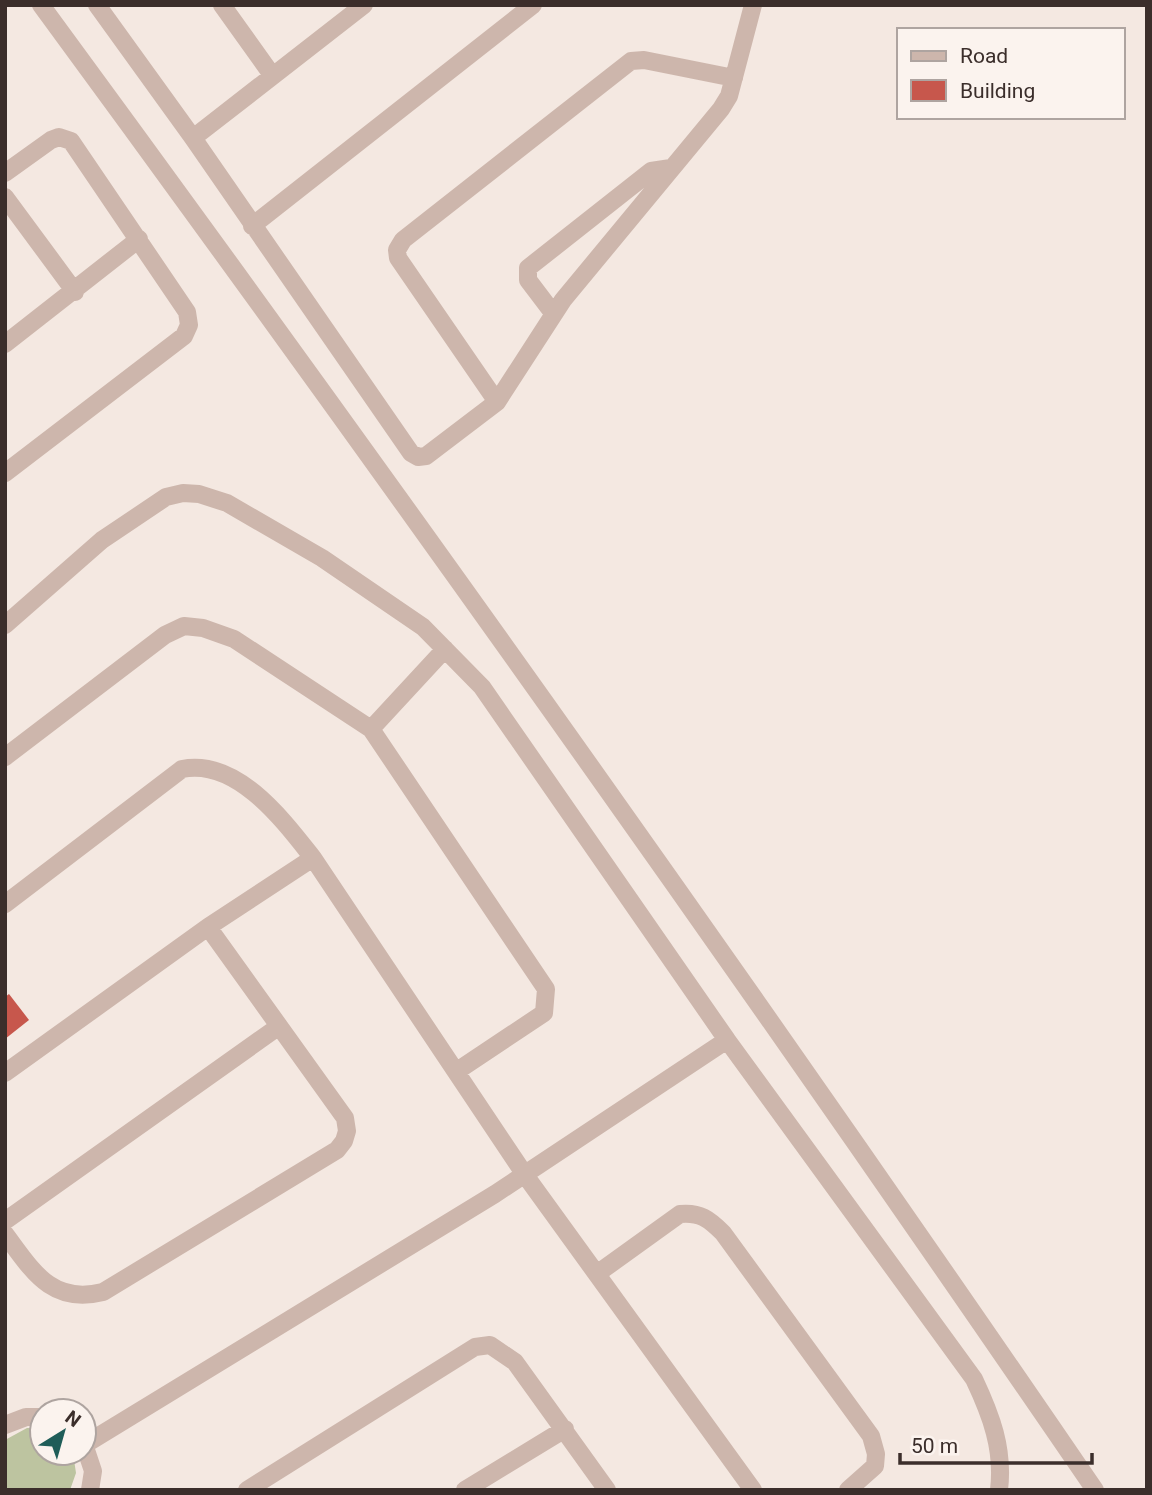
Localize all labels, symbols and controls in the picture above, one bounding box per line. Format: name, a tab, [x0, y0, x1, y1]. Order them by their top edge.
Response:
legend	[897, 28, 1124, 119]
text: Road	[960, 44, 1008, 68]
text: Building	[960, 79, 1035, 103]
north arrow	[28, 1397, 98, 1467]
text: N	[61, 1406, 85, 1432]
scale bar	[900, 1422, 1092, 1466]
text: 50 m	[911, 1434, 958, 1458]

